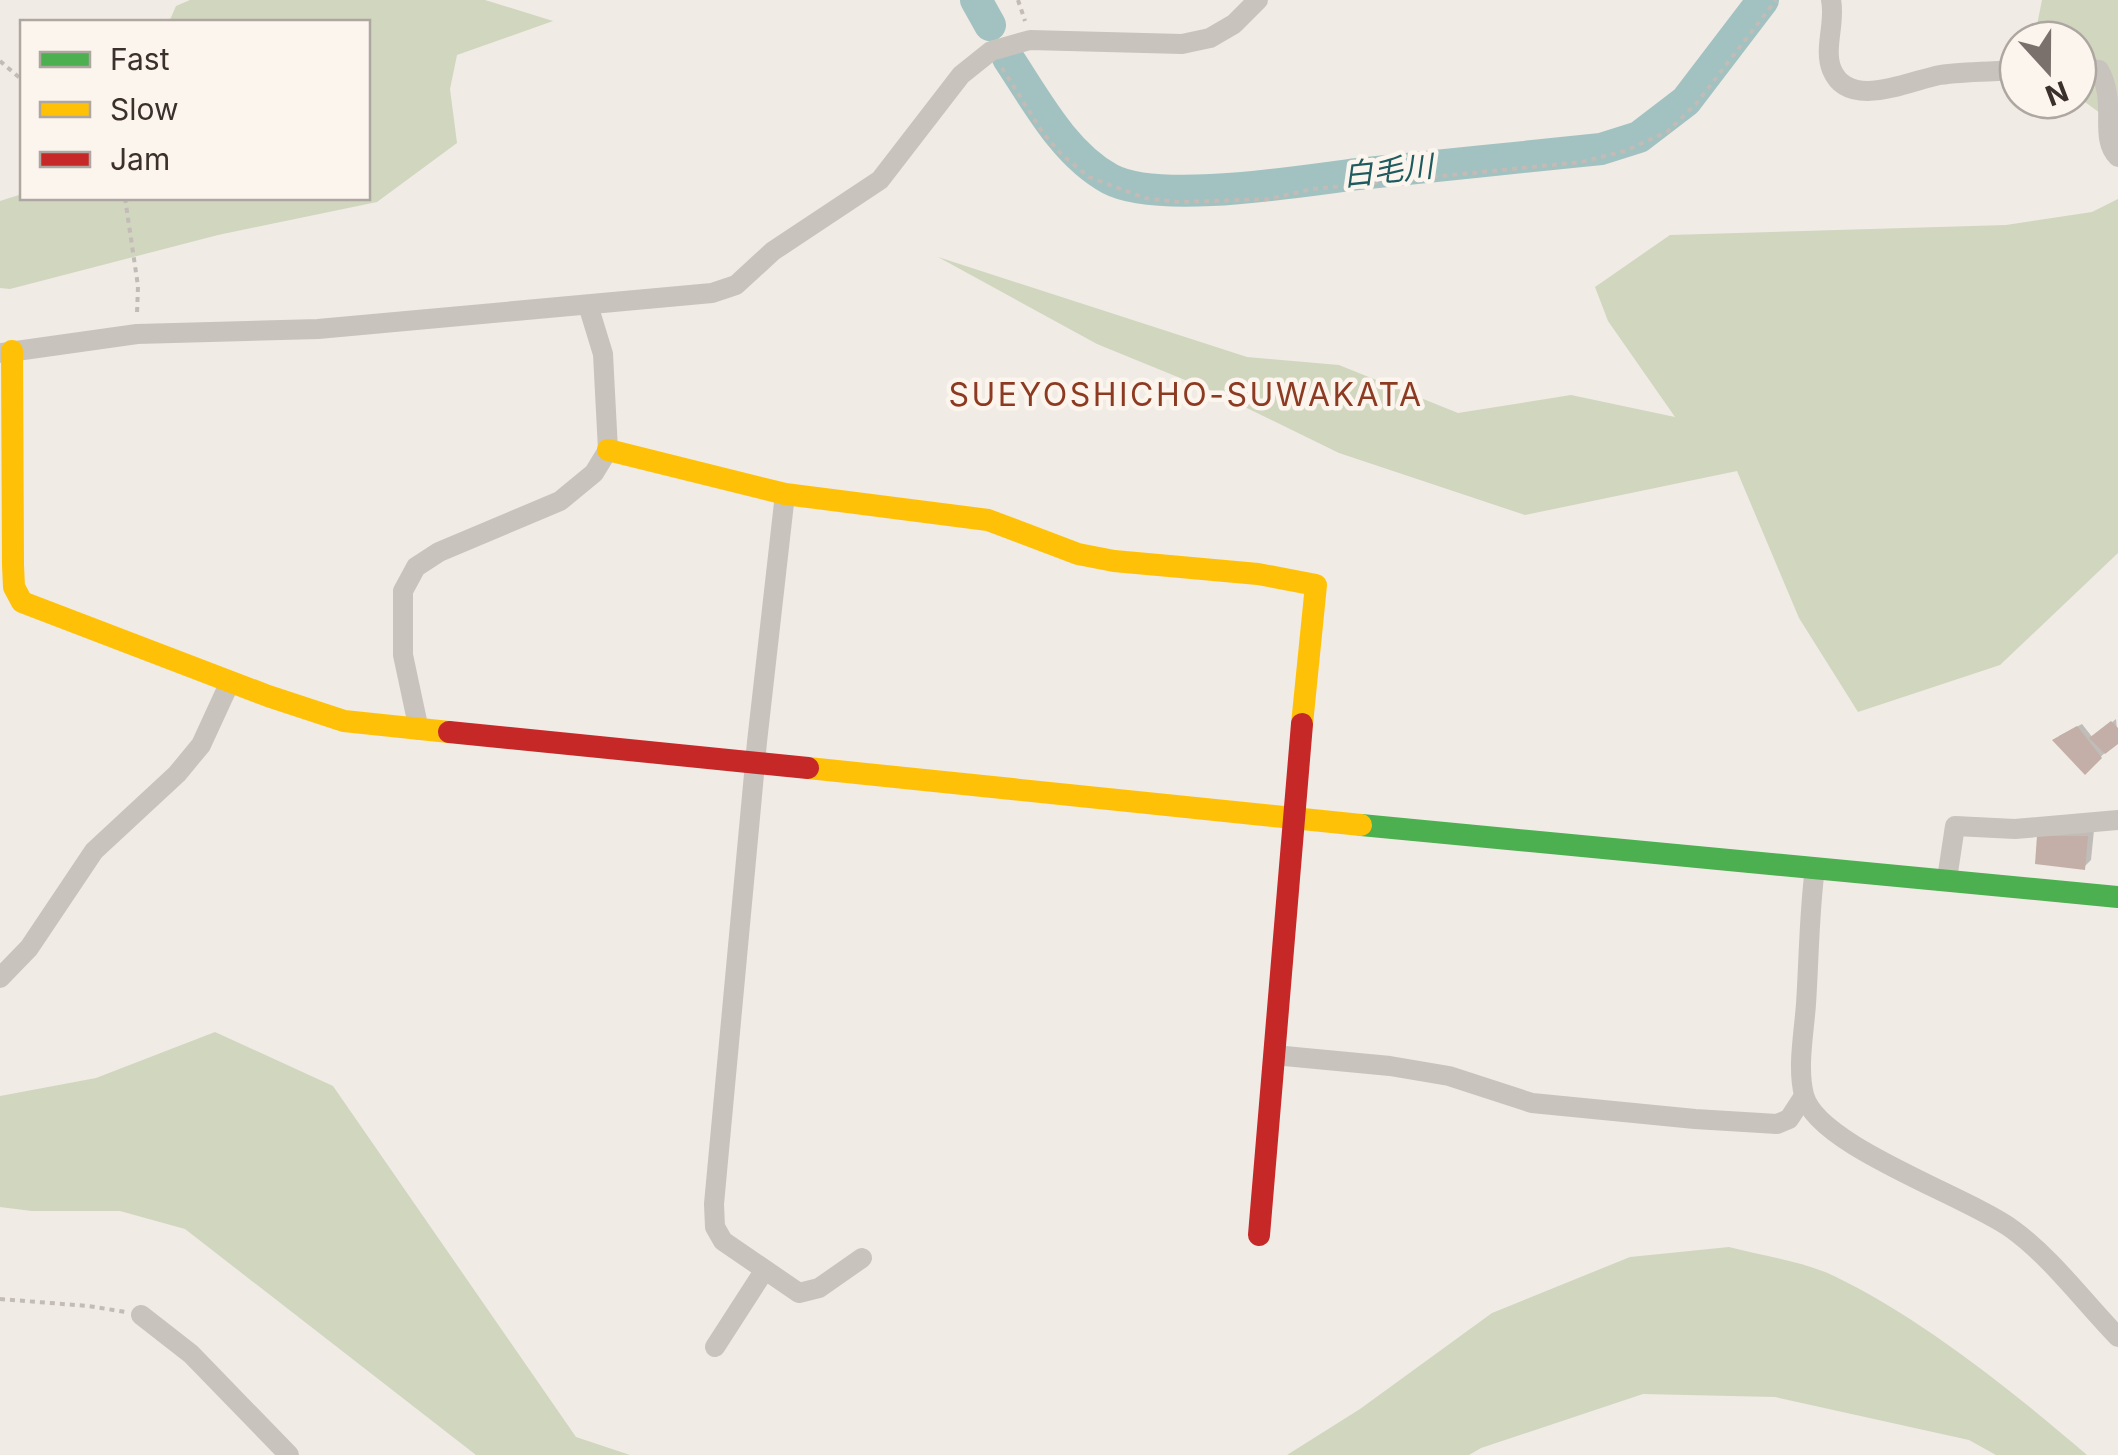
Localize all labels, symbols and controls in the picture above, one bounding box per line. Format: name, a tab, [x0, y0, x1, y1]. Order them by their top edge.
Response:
legend	[20, 20, 370, 200]
north arrow	[1998, 20, 2098, 120]
text: Fast	[110, 41, 170, 77]
text: N	[2041, 74, 2073, 113]
text: Slow	[110, 91, 179, 127]
text: Jam	[110, 141, 170, 177]
water label: 白毛川	[1341, 147, 1438, 193]
district label: SUEYOSHICHO-SUWAKATA	[949, 375, 1423, 414]

